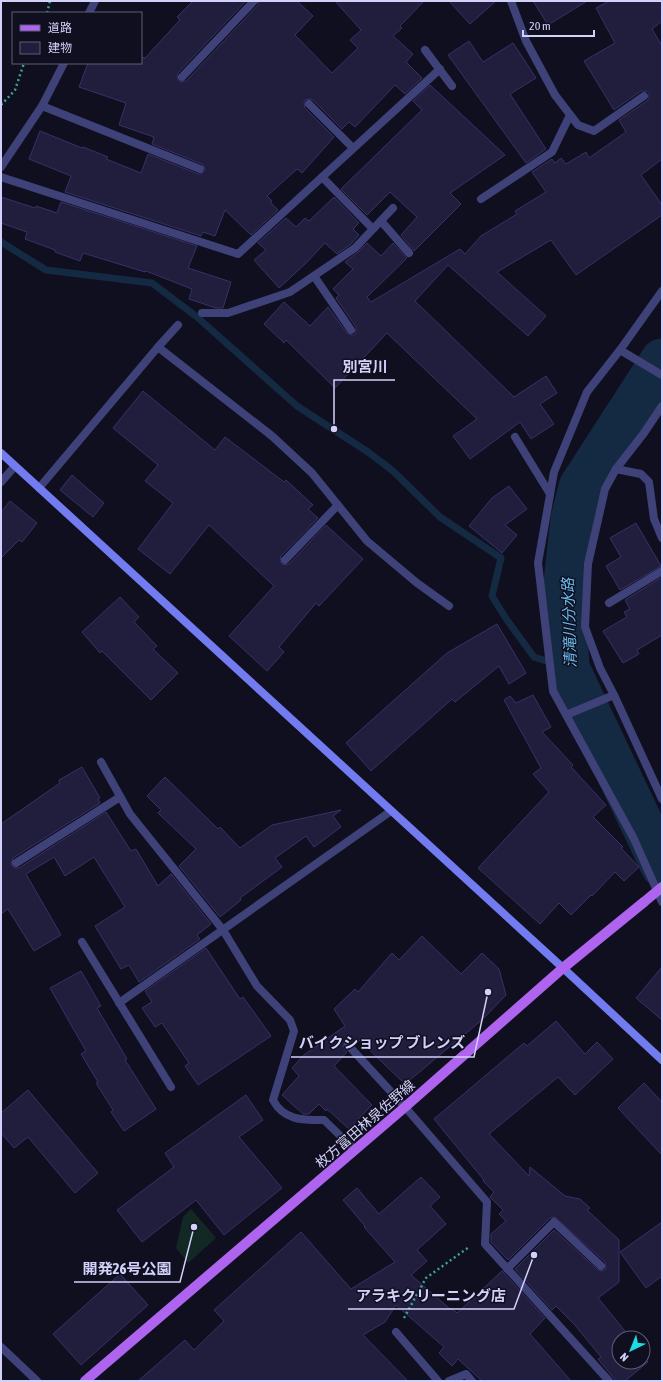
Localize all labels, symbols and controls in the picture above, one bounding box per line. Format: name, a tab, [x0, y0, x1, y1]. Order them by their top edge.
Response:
legend	[12, 12, 142, 64]
scale bar	[523, 12, 594, 38]
text: 20 m	[529, 19, 551, 33]
text: 道路	[48, 21, 72, 35]
text: 建物	[48, 41, 72, 55]
callout: 別宮川	[334, 353, 395, 380]
text: 別宮川	[342, 358, 388, 375]
water label: 清滝川分水路	[559, 576, 579, 668]
callout: バイクショップ ブレンズ	[291, 1030, 474, 1057]
text: バイクショップ ブレンズ	[299, 1034, 465, 1051]
street label: 枚方富田林泉佐野線	[312, 1077, 418, 1171]
callout: 開発26号公園	[74, 1255, 180, 1282]
text: 開発26号公園	[82, 1260, 172, 1277]
callout: アラキクリーニング店	[348, 1282, 514, 1309]
text: アラキクリーニング店	[356, 1287, 506, 1304]
north arrow	[611, 1330, 651, 1370]
text: N	[618, 1351, 631, 1364]

